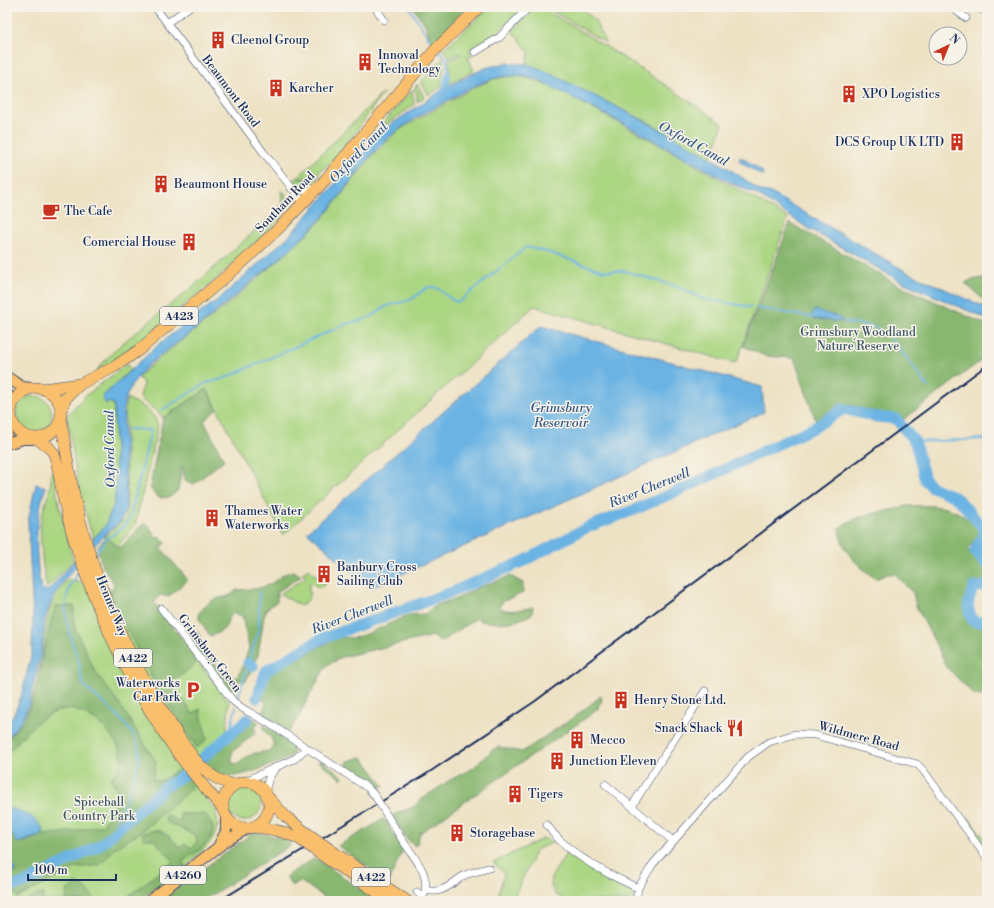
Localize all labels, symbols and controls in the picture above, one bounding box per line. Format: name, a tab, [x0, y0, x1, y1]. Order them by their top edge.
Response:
north arrow	[928, 26, 968, 66]
building icon: Cleenol Group	[208, 30, 228, 50]
text: N	[946, 31, 962, 48]
place label: Cleenol Group	[231, 33, 309, 48]
place label: Innoval Technology	[378, 48, 441, 77]
street label: Beaumont Road	[198, 51, 263, 130]
building icon: Innoval Technology	[355, 52, 375, 72]
building icon: Karcher	[266, 78, 286, 98]
place label: Karcher	[289, 81, 334, 96]
building icon: XPO Logistics	[839, 84, 859, 104]
place label: XPO Logistics	[861, 87, 940, 102]
water label: Oxford Canal	[656, 118, 732, 170]
water label: Oxford Canal	[326, 119, 392, 186]
building icon: DCS Group UK LTD	[947, 132, 967, 152]
place label: DCS Group UK LTD	[835, 135, 944, 150]
street label: Southam Road	[253, 169, 318, 236]
building icon: Beaumont House	[151, 174, 171, 194]
place label: Beaumont House	[173, 177, 267, 192]
cafe icon: The Cafe	[41, 201, 61, 221]
place label: The Cafe	[64, 204, 112, 219]
building icon: Comercial House	[179, 232, 199, 252]
place label: Comercial House	[83, 235, 176, 250]
road number: A423	[160, 307, 198, 325]
park label: Grimsbury Woodland Nature Reserve	[800, 325, 916, 354]
water label: Grimsbury Reservoir	[530, 400, 592, 431]
water label: Oxford Canal	[101, 409, 119, 488]
water label: River Cherwell	[605, 464, 693, 512]
place label: Thames Water Waterworks	[224, 504, 302, 533]
building icon: Thames Water Waterworks	[202, 508, 222, 528]
place label: Banbury Cross Sailing Club	[336, 560, 417, 589]
building icon: Banbury Cross Sailing Club	[314, 564, 334, 584]
street label: Hennef Way	[92, 573, 131, 639]
water label: River Cherwell	[308, 592, 396, 638]
street label: Grimsbury Green	[175, 611, 245, 695]
road number: A422	[114, 649, 152, 667]
place label: Waterworks Car Park	[115, 676, 181, 705]
parking icon: Waterworks Car Park	[183, 680, 203, 700]
building icon: Henry Stone Ltd.	[611, 690, 631, 710]
place label: Henry Stone Ltd.	[634, 693, 726, 708]
restaurant icon: Snack Shack	[725, 718, 745, 738]
street label: Wildmere Road	[816, 718, 901, 754]
place label: Snack Shack	[655, 721, 723, 736]
building icon: Mecco	[567, 730, 587, 750]
place label: Mecco	[590, 733, 626, 748]
building icon: Junction Eleven	[547, 751, 567, 771]
place label: Junction Eleven	[569, 754, 657, 769]
building icon: Tigers	[505, 784, 525, 804]
place label: Tigers	[528, 787, 563, 802]
park label: Spiceball Country Park	[63, 795, 136, 824]
building icon: Storagebase	[447, 823, 467, 843]
place label: Storagebase	[470, 826, 535, 841]
scale bar	[28, 856, 116, 882]
text: 100 m	[34, 863, 68, 878]
road number: A4260	[160, 866, 206, 884]
road number: A422	[352, 868, 390, 886]

